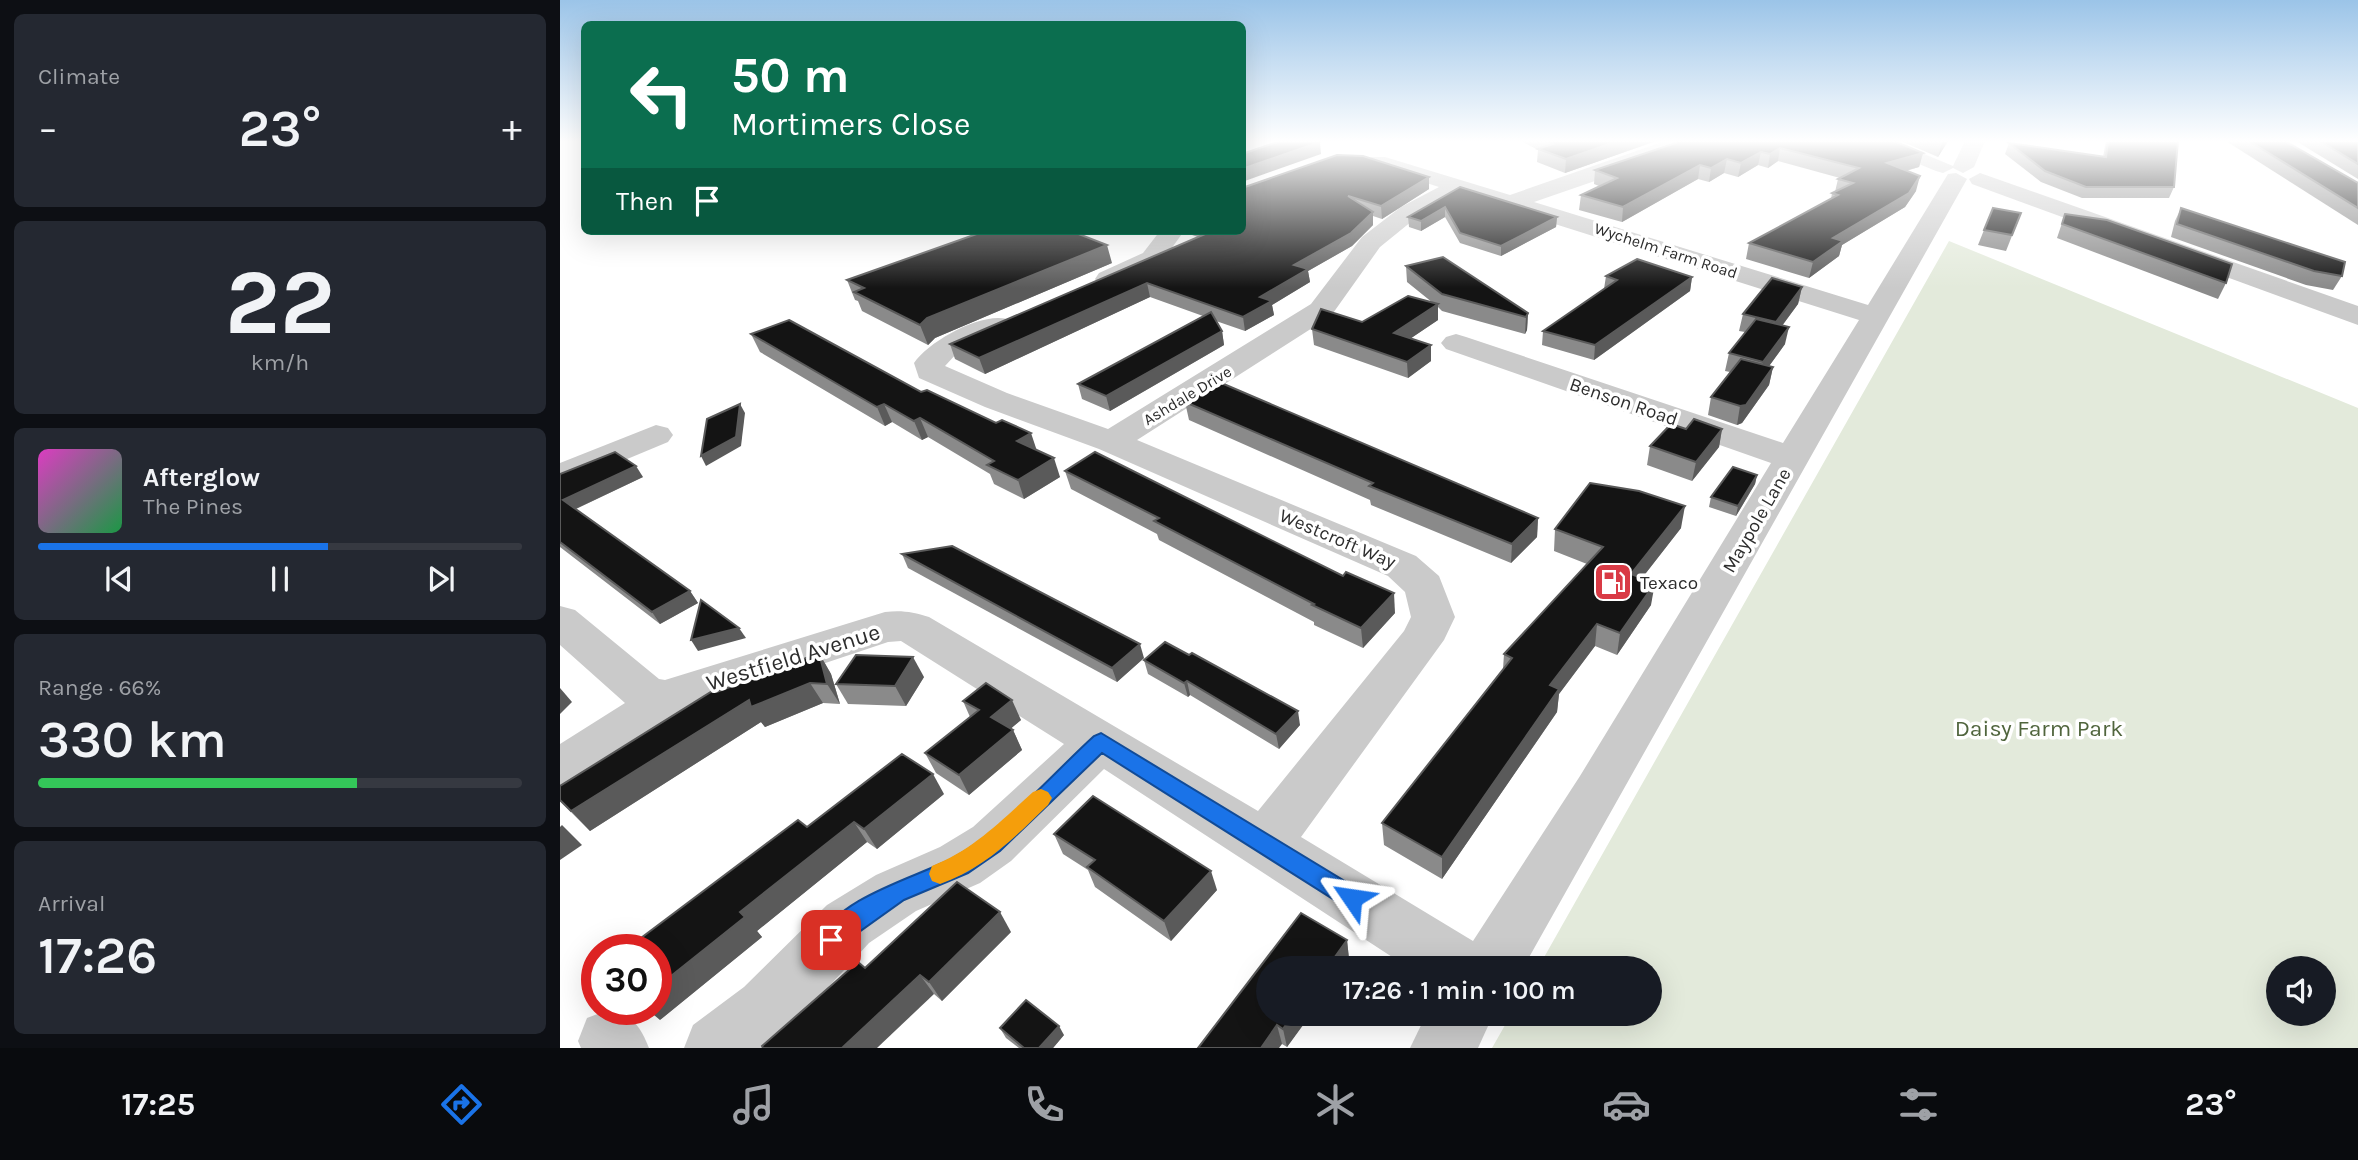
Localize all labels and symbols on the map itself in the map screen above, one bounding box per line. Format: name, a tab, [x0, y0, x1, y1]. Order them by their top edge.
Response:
street label: Wychelm Farm Road	[1592, 218, 1740, 283]
street label: Ashdale Drive	[1140, 362, 1235, 429]
street label: Benson Road	[1567, 373, 1681, 431]
street label: Maypole Lane	[1718, 464, 1796, 577]
street label: Westcroft Way	[1276, 505, 1399, 573]
fuel station icon: Texaco	[1592, 561, 1634, 603]
place label: Texaco	[1640, 572, 1698, 594]
street label: Westfield Avenue	[703, 618, 883, 697]
park label: Daisy Farm Park	[1955, 715, 2123, 742]
position arrow	[1315, 861, 1389, 935]
pin	[801, 910, 861, 970]
speed limit sign: 30	[581, 934, 672, 1025]

